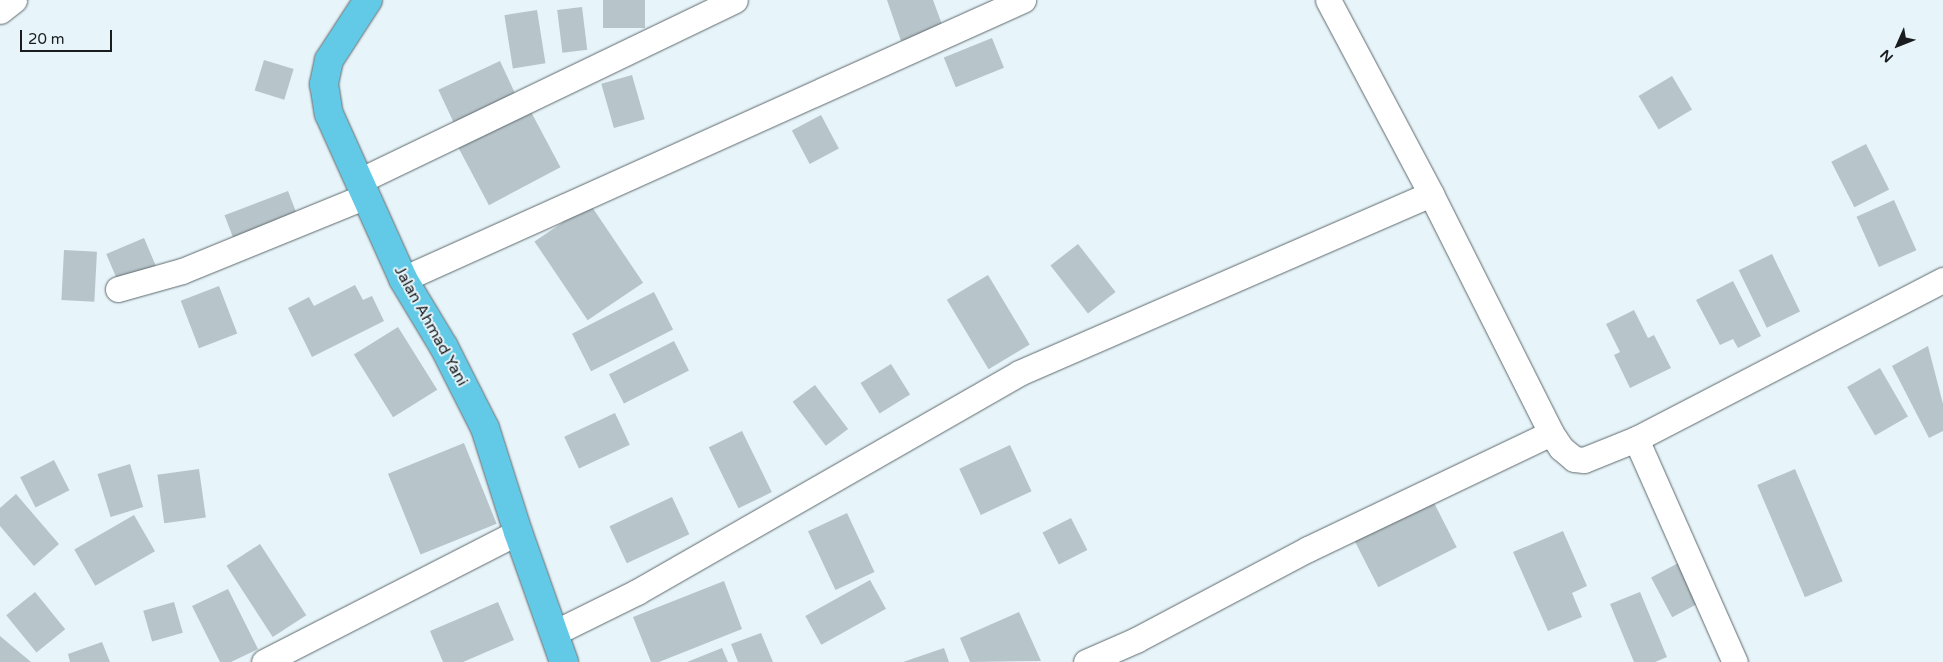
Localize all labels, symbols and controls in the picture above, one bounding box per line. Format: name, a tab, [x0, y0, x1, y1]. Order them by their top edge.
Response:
scale bar	[22, 20, 115, 52]
north arrow	[1873, 20, 1923, 70]
text: 20 m	[28, 30, 65, 48]
text: N	[1877, 46, 1897, 66]
street label: Jalan Ahmad Yani	[390, 263, 472, 389]

